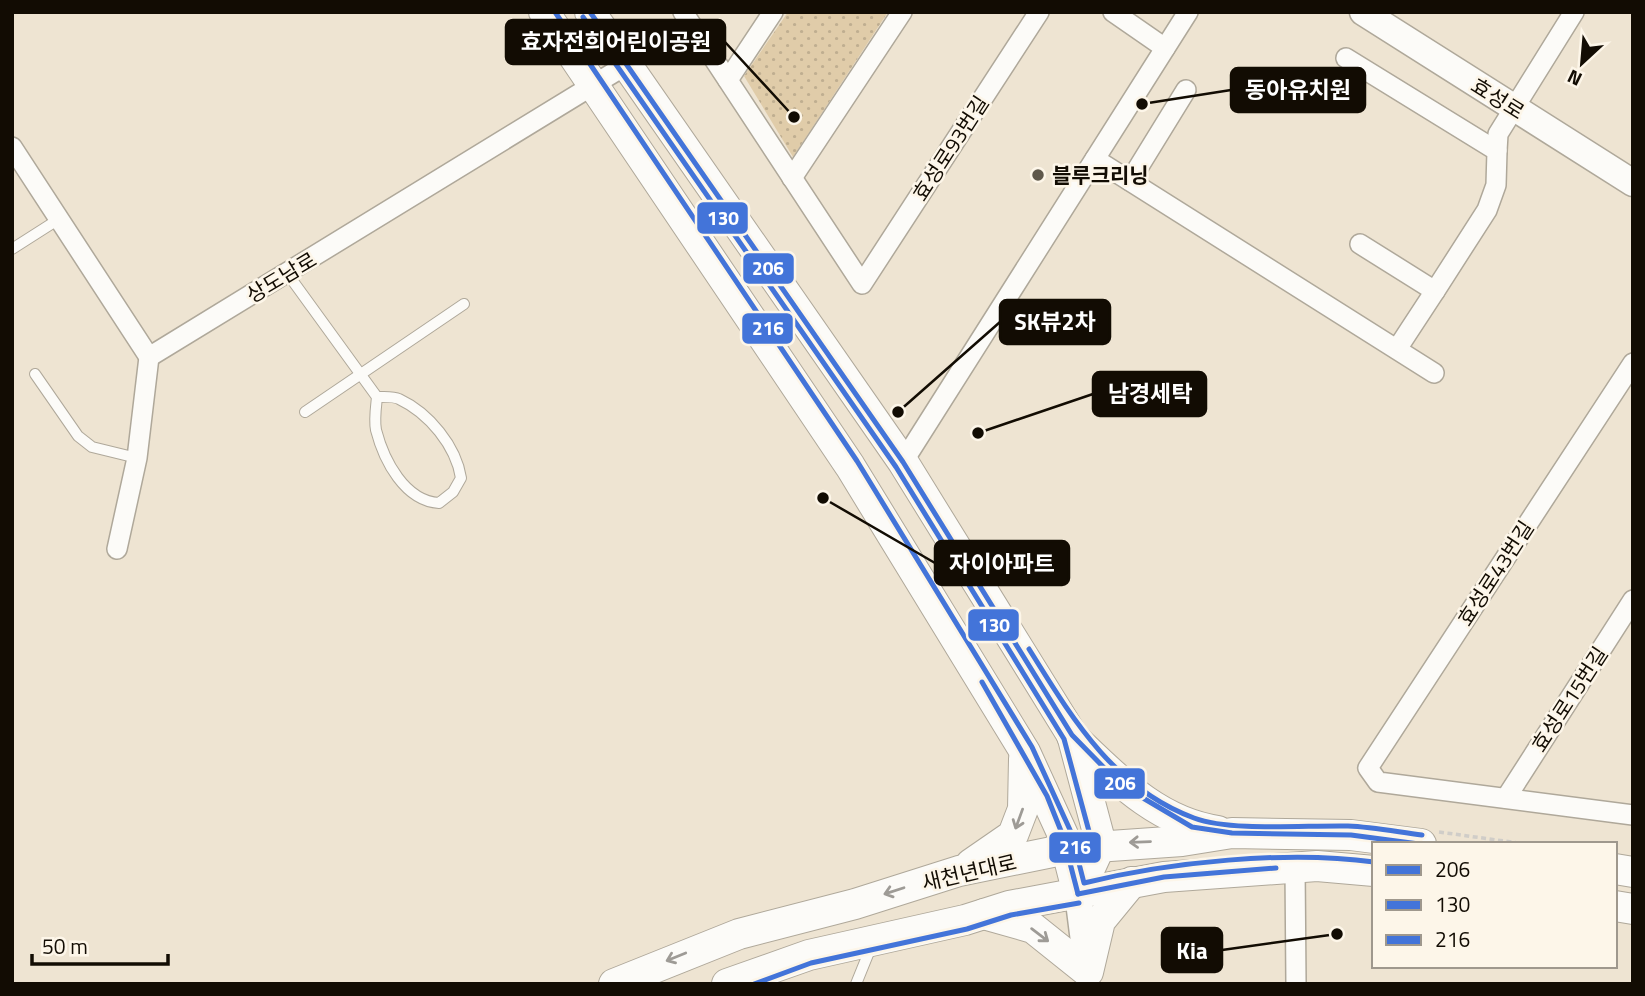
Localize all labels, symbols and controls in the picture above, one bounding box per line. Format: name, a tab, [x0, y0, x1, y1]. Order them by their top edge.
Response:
callout: 효자전희어린이공원	[506, 20, 725, 64]
text: 효자전희어린이공원	[521, 24, 711, 59]
north arrow	[1547, 28, 1617, 98]
text: N	[1562, 63, 1587, 95]
callout: 동아유치원	[1231, 68, 1365, 112]
street label: 효성로	[1465, 69, 1531, 127]
text: 동아유치원	[1245, 72, 1351, 107]
street label: 효성로93번길	[904, 89, 996, 207]
place label: 블루크리닝	[1052, 159, 1149, 191]
marker: 블루크리닝	[1030, 167, 1046, 183]
line badge: 130	[696, 201, 749, 235]
text: 130	[707, 203, 739, 232]
street label: 상도남로	[240, 243, 322, 311]
line badge: 206	[742, 252, 795, 285]
text: 206	[752, 253, 784, 282]
callout: SK뷰2차	[1000, 300, 1110, 344]
text: SK뷰2차	[1014, 304, 1096, 339]
line badge: 216	[741, 312, 794, 345]
text: 216	[752, 313, 784, 342]
callout: 남경세탁	[1093, 372, 1206, 416]
text: 남경세탁	[1108, 376, 1192, 411]
street label: 효성로43번길	[1449, 514, 1541, 632]
callout: 자이아파트	[935, 541, 1069, 585]
text: 자이아파트	[949, 546, 1055, 581]
line badge: 130	[967, 608, 1020, 642]
text: 130	[978, 610, 1010, 639]
street label: 효성로15번길	[1523, 640, 1615, 758]
line badge: 206	[1093, 767, 1146, 800]
text: 206	[1104, 768, 1136, 797]
one-way arrow	[1012, 808, 1024, 830]
line badge: 216	[1048, 831, 1102, 864]
text: 216	[1059, 832, 1091, 861]
one-way arrow	[1129, 836, 1152, 849]
legend	[1372, 842, 1617, 968]
street label: 새천년대로	[918, 846, 1020, 898]
text: 206	[1435, 853, 1470, 885]
one-way arrow	[883, 886, 905, 898]
text: 130	[1435, 888, 1470, 920]
scale bar	[32, 922, 168, 966]
text: 216	[1435, 923, 1470, 955]
one-way arrow	[1030, 927, 1049, 942]
callout: Kia	[1162, 928, 1222, 972]
text: 50 m	[42, 930, 88, 962]
text: Kia	[1176, 933, 1208, 968]
one-way arrow	[666, 951, 688, 964]

